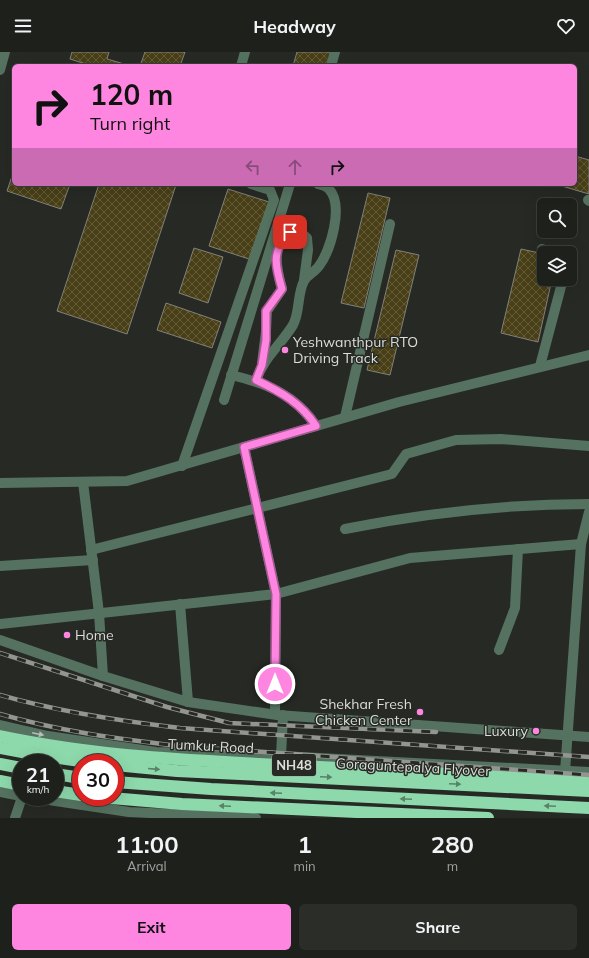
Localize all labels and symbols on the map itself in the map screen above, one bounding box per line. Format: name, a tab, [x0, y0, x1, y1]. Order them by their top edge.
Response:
pin	[273, 215, 307, 249]
place label: Yeshwanthpur RTO Driving Track	[292, 333, 418, 367]
marker: Yeshwanthpur RTO Driving Track	[280, 345, 290, 355]
place label: Home	[75, 626, 114, 644]
marker: Home	[62, 630, 72, 640]
position arrow	[254, 663, 296, 705]
place label: Shekhar Fresh Chicken Center	[315, 695, 413, 729]
marker: Shekhar Fresh Chicken Center	[415, 707, 425, 717]
place label: Luxury	[484, 722, 529, 740]
marker: Luxury	[531, 726, 541, 736]
one-way arrow	[32, 731, 44, 737]
street label: Tumkur Road	[168, 735, 254, 757]
speed limit sign: 30	[72, 754, 124, 806]
road number: NH48	[272, 754, 316, 776]
street label: Goraguntepalya Flyover	[335, 754, 492, 780]
one-way arrow	[148, 766, 160, 772]
one-way arrow	[320, 774, 332, 781]
one-way arrow	[449, 781, 462, 787]
one-way arrow	[270, 789, 282, 796]
one-way arrow	[399, 796, 412, 802]
one-way arrow	[218, 803, 231, 809]
one-way arrow	[544, 803, 556, 810]

